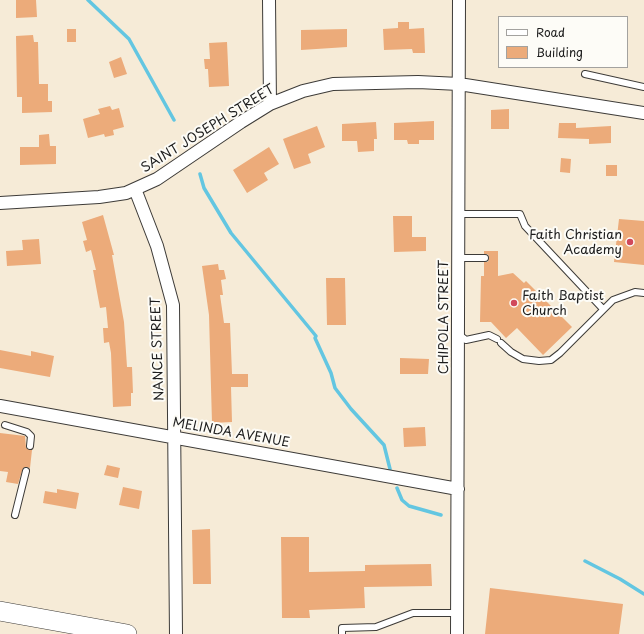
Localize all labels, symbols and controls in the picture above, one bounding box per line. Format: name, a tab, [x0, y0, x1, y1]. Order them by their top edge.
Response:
legend	[498, 16, 628, 68]
text: Road	[536, 23, 565, 41]
text: Building	[536, 43, 583, 61]
street label: SAINT JOSEPH STREET	[139, 82, 277, 176]
place label: Faith Christian Academy	[529, 227, 622, 258]
marker: Faith Christian Academy	[625, 237, 635, 247]
street label: CHIPOLA STREET	[436, 260, 452, 374]
place label: Faith Baptist Church	[522, 288, 604, 319]
street label: NANCE STREET	[148, 297, 168, 401]
marker: Faith Baptist Church	[509, 298, 519, 308]
street label: MELINDA AVENUE	[171, 415, 291, 451]

